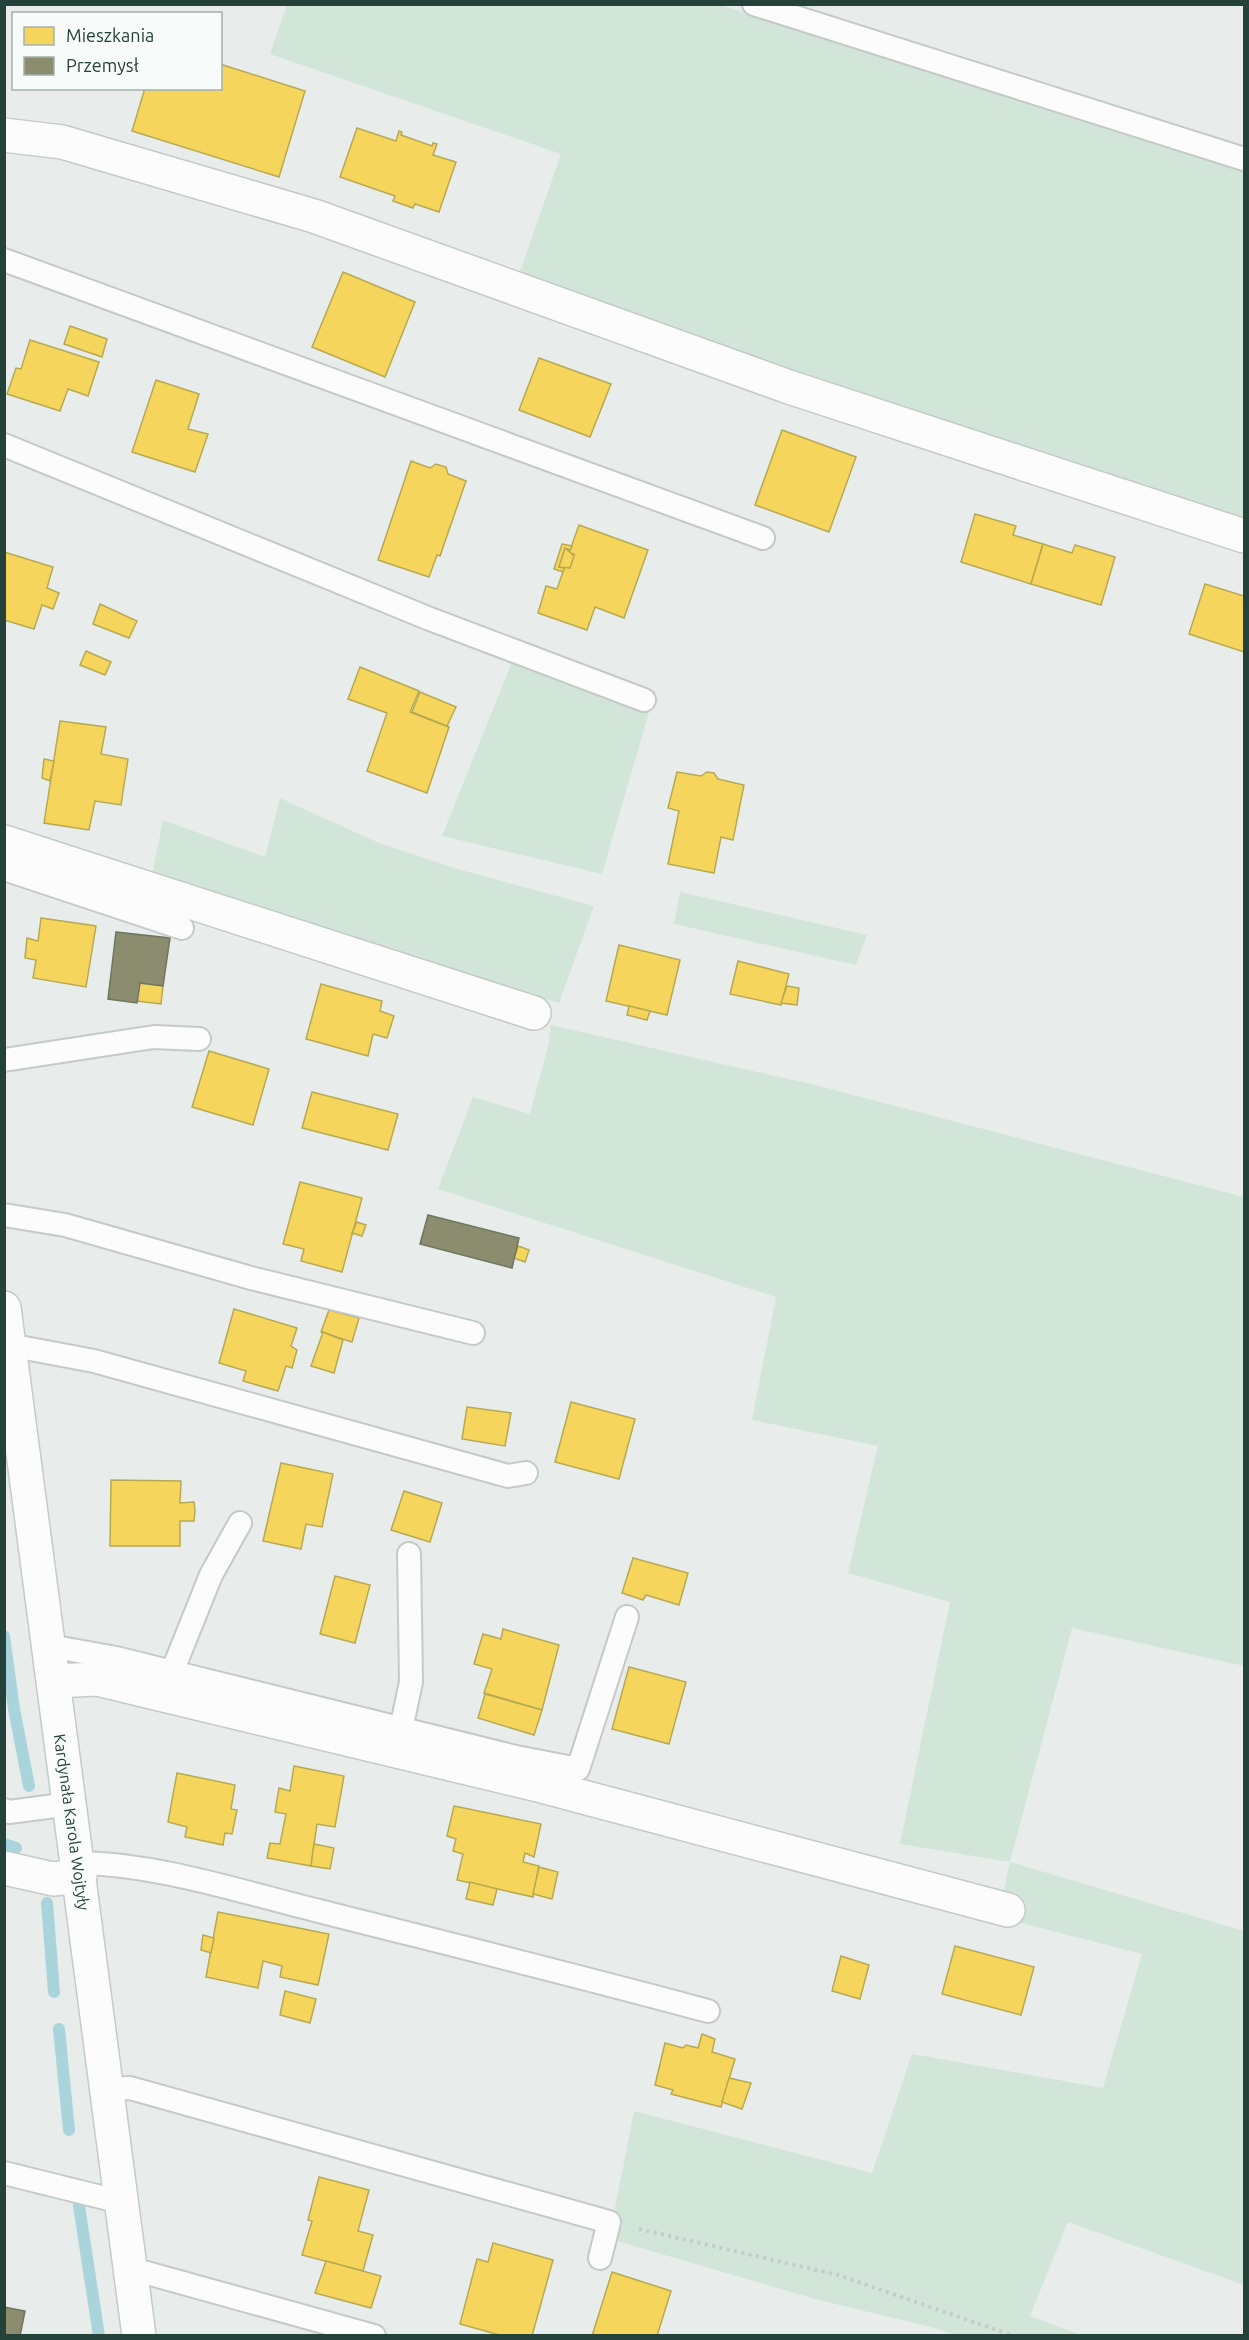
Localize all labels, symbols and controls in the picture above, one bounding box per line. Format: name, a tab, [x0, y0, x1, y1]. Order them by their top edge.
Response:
legend	[12, 12, 222, 90]
text: Mieszkania	[66, 25, 154, 45]
text: Przemysł	[66, 55, 139, 75]
street label: Kardynała Karola Wojtyły	[51, 1733, 93, 1912]

